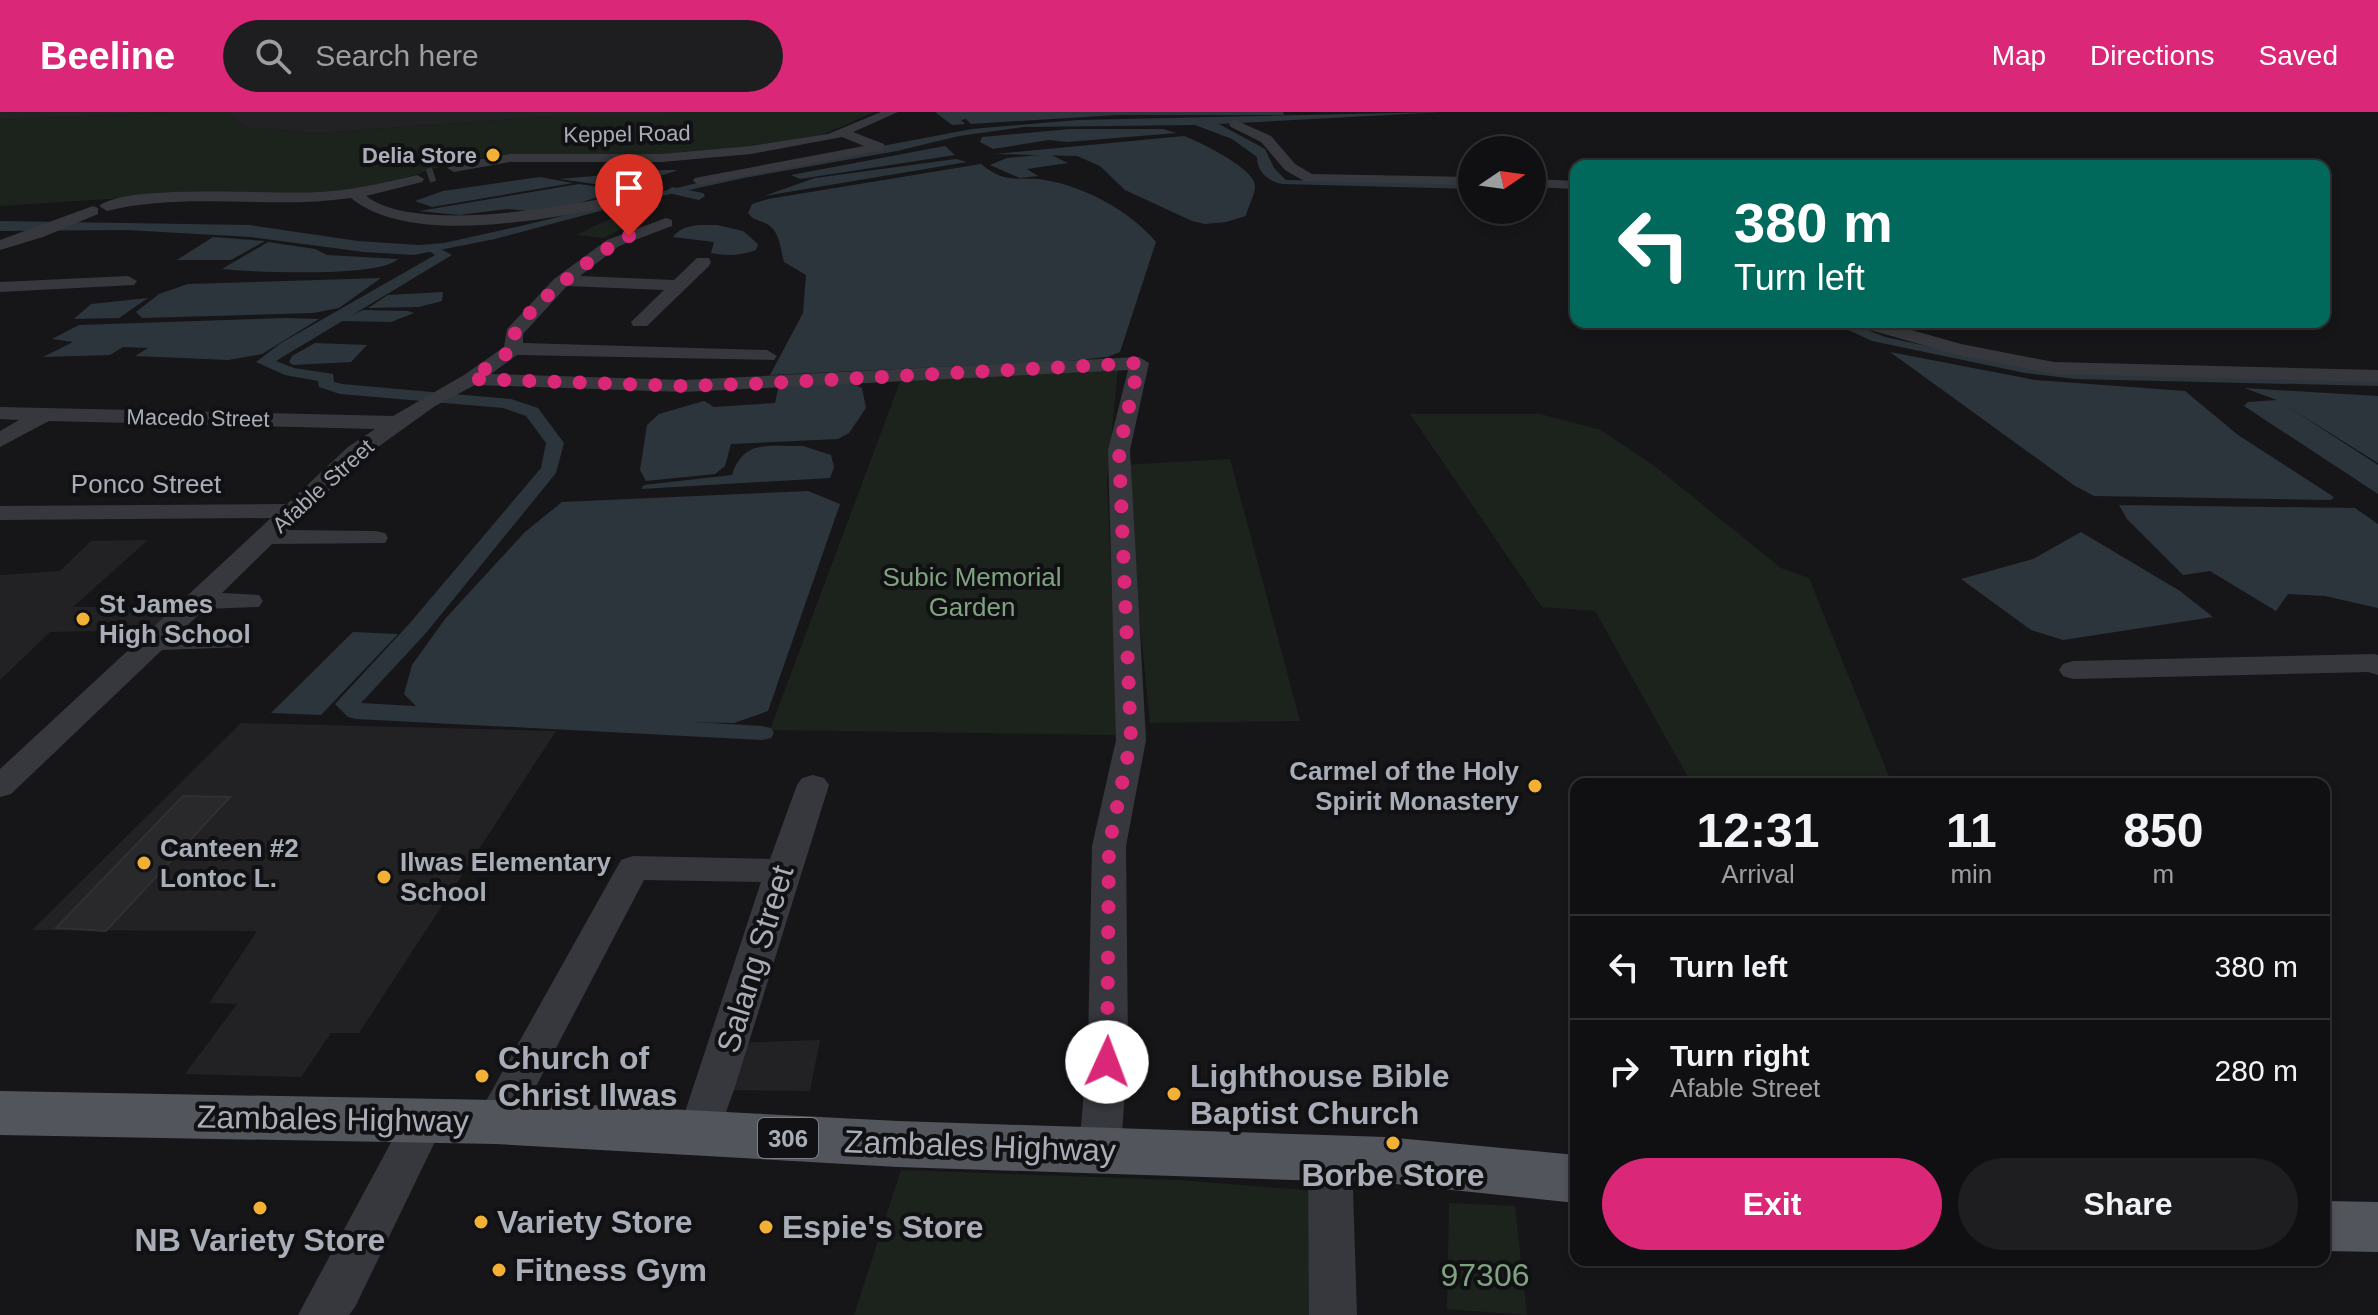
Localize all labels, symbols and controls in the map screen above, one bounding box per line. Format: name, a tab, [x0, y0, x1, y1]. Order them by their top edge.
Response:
search box	[223, 20, 783, 92]
icon: search	[251, 34, 295, 78]
text: Beeline	[40, 35, 175, 77]
text: Search here	[315, 39, 479, 72]
text: Map	[1992, 40, 2046, 71]
text: Directions	[2090, 40, 2215, 71]
text: Saved	[2259, 40, 2338, 71]
street label: Keppel Road	[563, 120, 691, 148]
north arrow	[1458, 136, 1546, 224]
map controls	[1458, 136, 1546, 224]
place label: Delia Store	[362, 143, 477, 168]
marker: Delia Store	[484, 146, 502, 164]
pin	[595, 154, 663, 236]
icon: arrive	[607, 166, 651, 210]
text: 380 m	[1734, 191, 1893, 254]
icon: left	[1602, 192, 1706, 296]
text: Turn left	[1734, 257, 1865, 298]
street label: Macedo Street	[126, 404, 270, 432]
street label: Afable Street	[267, 434, 379, 538]
street label: Ponco Street	[71, 469, 222, 499]
park label: Subic Memorial Garden	[882, 562, 1062, 622]
place label: St James High School	[99, 589, 251, 649]
marker: St James High School	[74, 610, 92, 628]
place label: Carmel of the Holy Spirit Monastery	[1289, 756, 1520, 816]
marker: Carmel of the Holy Spirit Monastery	[1526, 777, 1544, 795]
text: 12:31	[1697, 804, 1819, 857]
text: 11	[1946, 804, 1997, 857]
text: 850	[2123, 804, 2203, 857]
place label: Canteen #2 Lontoc L.	[160, 833, 299, 893]
place label: Ilwas Elementary School	[400, 847, 612, 907]
marker: Canteen #2 Lontoc L.	[135, 854, 153, 872]
text: Arrival	[1721, 859, 1795, 889]
text: min	[1950, 859, 1992, 889]
text: m	[2153, 859, 2174, 889]
street label: Salang Street	[709, 861, 801, 1057]
marker: Ilwas Elementary School	[375, 868, 393, 886]
icon: left	[1602, 945, 1646, 989]
text: Turn left	[1670, 950, 1788, 983]
text: 380 m	[2215, 950, 2298, 983]
position arrow	[1065, 1020, 1149, 1104]
text: Turn right	[1670, 1039, 1809, 1072]
place label: Church of Christ Ilwas	[498, 1040, 678, 1113]
icon: right	[1602, 1049, 1646, 1093]
text: 280 m	[2215, 1054, 2298, 1087]
place label: Lighthouse Bible Baptist Church	[1190, 1058, 1450, 1131]
marker: Church of Christ Ilwas	[473, 1067, 491, 1085]
text: Afable Street	[1670, 1073, 1820, 1103]
marker: Lighthouse Bible Baptist Church	[1165, 1085, 1183, 1103]
street label: Zambales Highway	[197, 1099, 469, 1139]
road number: 306	[758, 1118, 818, 1158]
street label: Zambales Highway	[843, 1123, 1117, 1169]
marker: Borbe Store	[1384, 1134, 1402, 1152]
place label: Borbe Store	[1301, 1157, 1485, 1193]
button: Exit	[1602, 1158, 1942, 1250]
button: Share	[1958, 1158, 2298, 1250]
marker: NB Variety Store	[251, 1199, 269, 1217]
place label: Variety Store	[497, 1204, 693, 1240]
place label: Espie's Store	[782, 1209, 983, 1245]
marker: Variety Store	[472, 1213, 490, 1231]
marker: Espie's Store	[757, 1218, 775, 1236]
place label: NB Variety Store	[135, 1222, 385, 1258]
place label: Fitness Gym	[515, 1252, 707, 1288]
park label: 97306	[1441, 1257, 1529, 1293]
marker: Fitness Gym	[490, 1261, 508, 1279]

